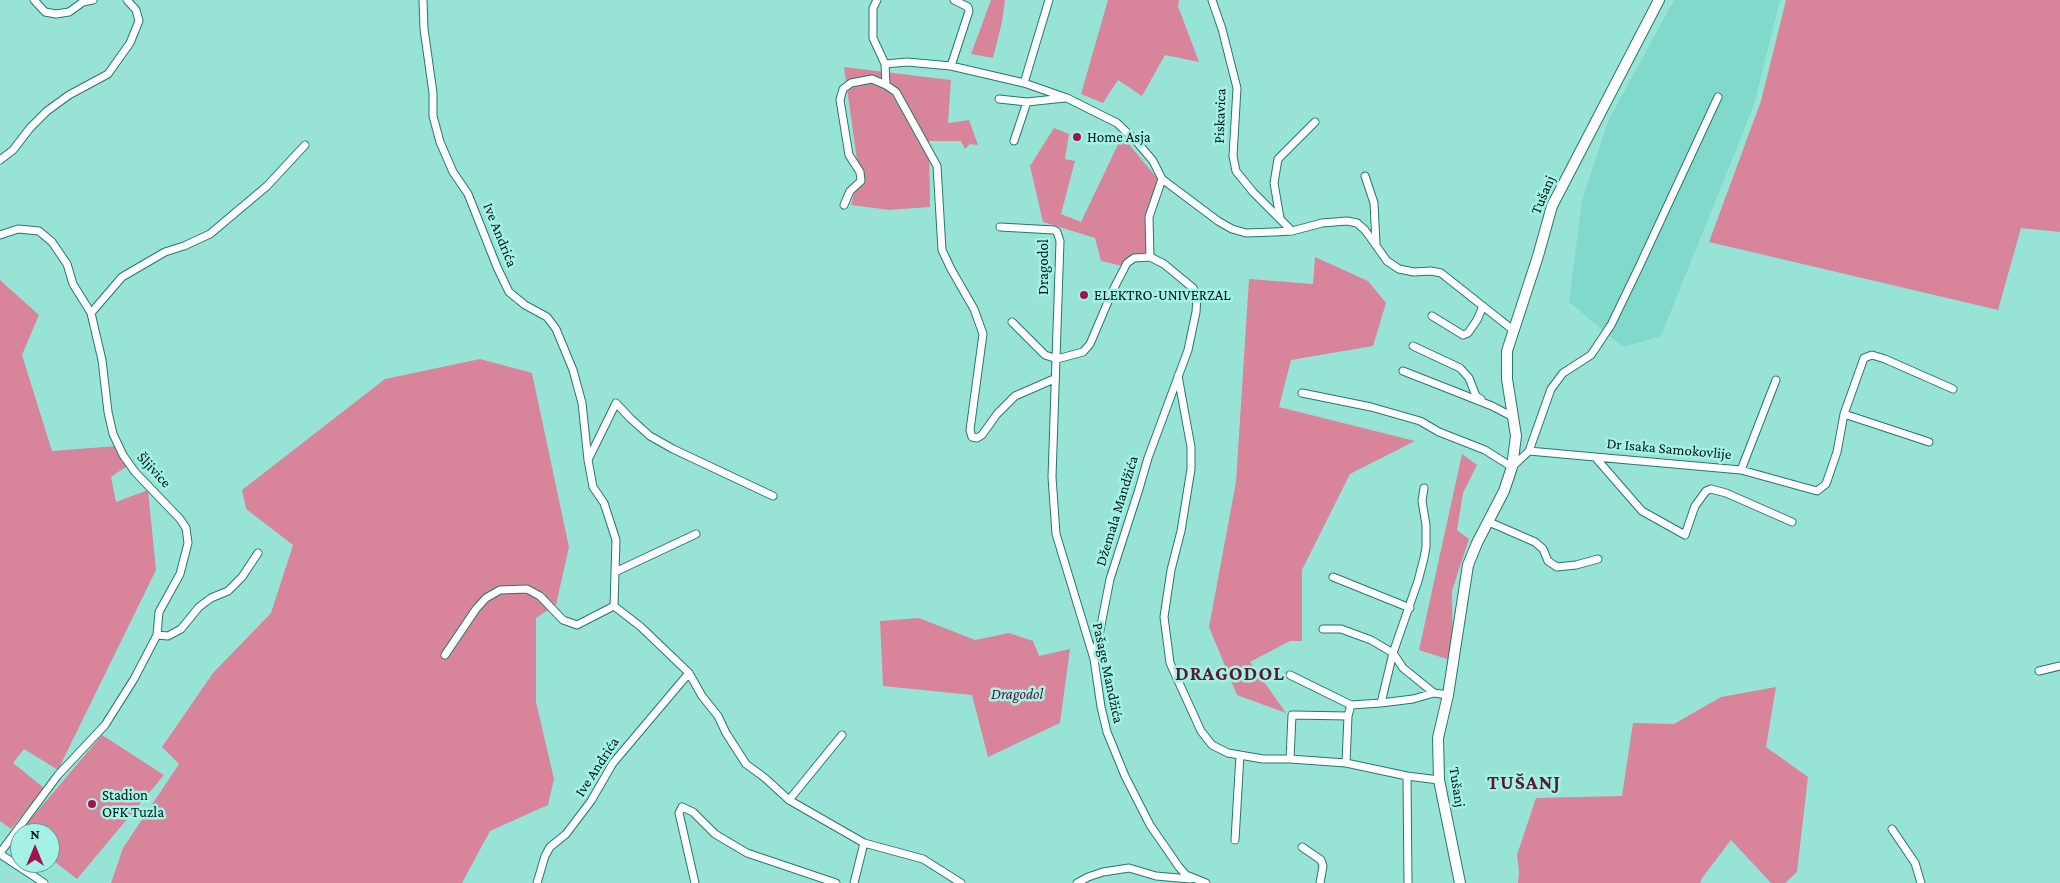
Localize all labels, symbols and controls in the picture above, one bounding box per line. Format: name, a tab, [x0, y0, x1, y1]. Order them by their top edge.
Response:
street label: Piskavica	[1210, 88, 1230, 144]
place label: Home Asja	[1087, 128, 1151, 146]
marker: Home Asja	[1071, 131, 1083, 143]
street label: Tušanj	[1527, 173, 1559, 217]
street label: Ive Andrića	[479, 200, 521, 270]
street label: Dragodol	[1034, 239, 1052, 295]
place label: ELEKTRO-UNIVERZAL	[1094, 286, 1231, 304]
marker: ELEKTRO-UNIVERZAL	[1078, 289, 1090, 301]
street label: Dr Isaka Samokovlije	[1606, 435, 1732, 463]
street label: Šljivice	[133, 448, 175, 492]
street label: Džemala Mandžića	[1092, 454, 1142, 568]
street label: Pašage Mandžića	[1089, 621, 1127, 725]
district label: DRAGODOL	[1174, 662, 1286, 686]
park label: Dragodol	[991, 685, 1043, 703]
street label: Ive Andrića	[571, 734, 623, 800]
street label: Tušanj	[1445, 766, 1469, 808]
district label: TUŠANJ	[1486, 771, 1562, 795]
place label: Stadion OFK Tuzla	[102, 786, 164, 821]
marker: Stadion OFK Tuzla	[86, 798, 98, 810]
north arrow	[10, 823, 60, 873]
text: N	[30, 826, 40, 842]

